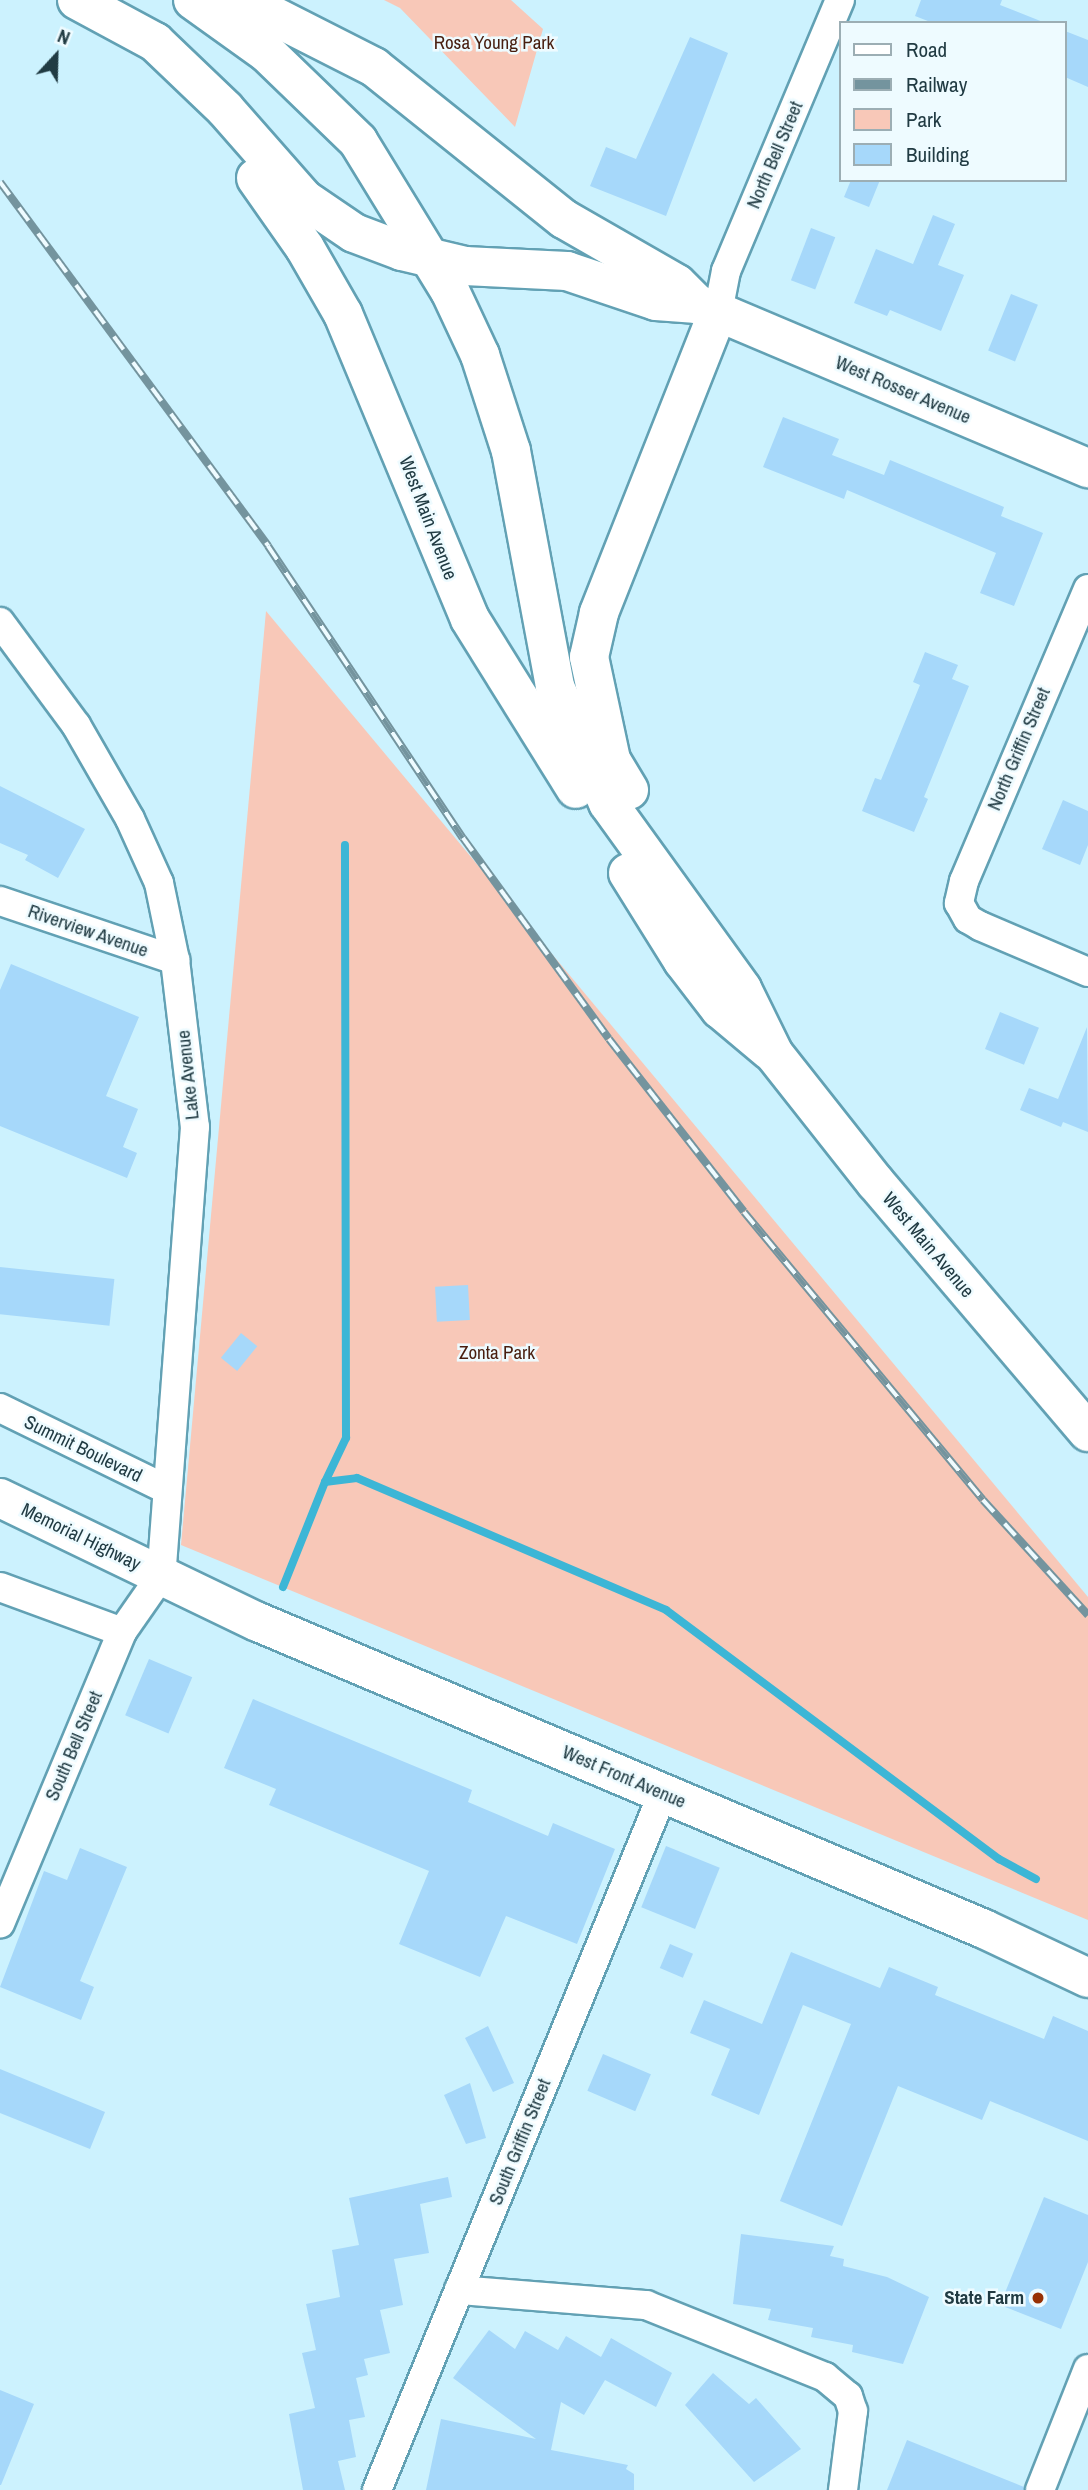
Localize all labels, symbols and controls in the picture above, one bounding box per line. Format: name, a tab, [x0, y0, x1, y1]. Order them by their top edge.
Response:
north arrow	[21, 21, 91, 91]
legend	[839, 21, 1067, 182]
text: N	[54, 22, 74, 51]
park label: Rosa Young Park	[434, 32, 554, 54]
text: Road	[906, 35, 947, 64]
text: Railway	[906, 70, 967, 99]
street label: North Bell Street	[742, 98, 808, 212]
text: Park	[906, 105, 941, 134]
text: Building	[906, 140, 969, 169]
street label: West Rosser Avenue	[831, 351, 975, 429]
street label: West Main Avenue	[394, 453, 462, 583]
street label: North Griffin Street	[983, 684, 1055, 814]
street label: Riverview Avenue	[25, 900, 151, 962]
street label: Lake Avenue	[172, 1029, 204, 1121]
street label: West Main Avenue	[877, 1187, 979, 1303]
park label: Zonta Park	[459, 1342, 535, 1364]
street label: Summit Boulevard	[20, 1411, 146, 1487]
street label: Memorial Highway	[18, 1498, 144, 1576]
street label: South Bell Street	[41, 1688, 107, 1804]
street label: West Front Avenue	[558, 1741, 690, 1813]
street label: South Griffin Street	[484, 2076, 556, 2208]
place label: State Farm	[944, 2287, 1024, 2309]
marker: State Farm	[1030, 2290, 1046, 2306]

